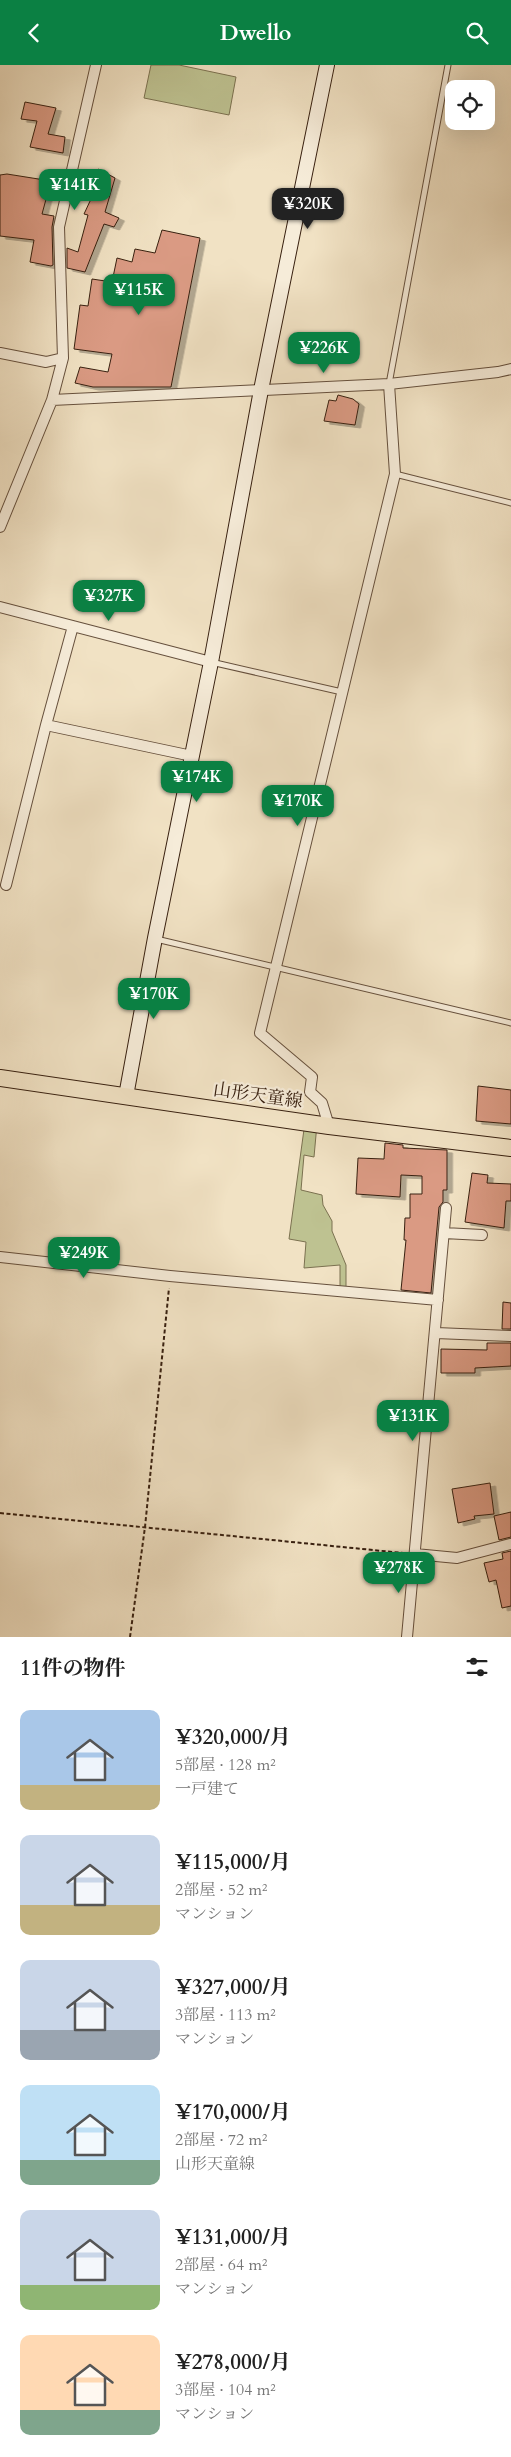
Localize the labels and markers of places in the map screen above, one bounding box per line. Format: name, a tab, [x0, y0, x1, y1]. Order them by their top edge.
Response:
pin: ¥141K	[40, 169, 110, 211]
pin: ¥320K	[273, 187, 343, 230]
pin: ¥115K	[104, 273, 174, 316]
pin: ¥226K	[289, 331, 359, 374]
pin: ¥327K	[74, 579, 144, 622]
pin: ¥174K	[162, 761, 232, 803]
pin: ¥170K	[263, 785, 333, 827]
pin: ¥170K	[119, 977, 189, 1020]
pin: ¥249K	[49, 1237, 119, 1279]
pin: ¥131K	[378, 1399, 448, 1442]
pin: ¥278K	[364, 1551, 434, 1594]

